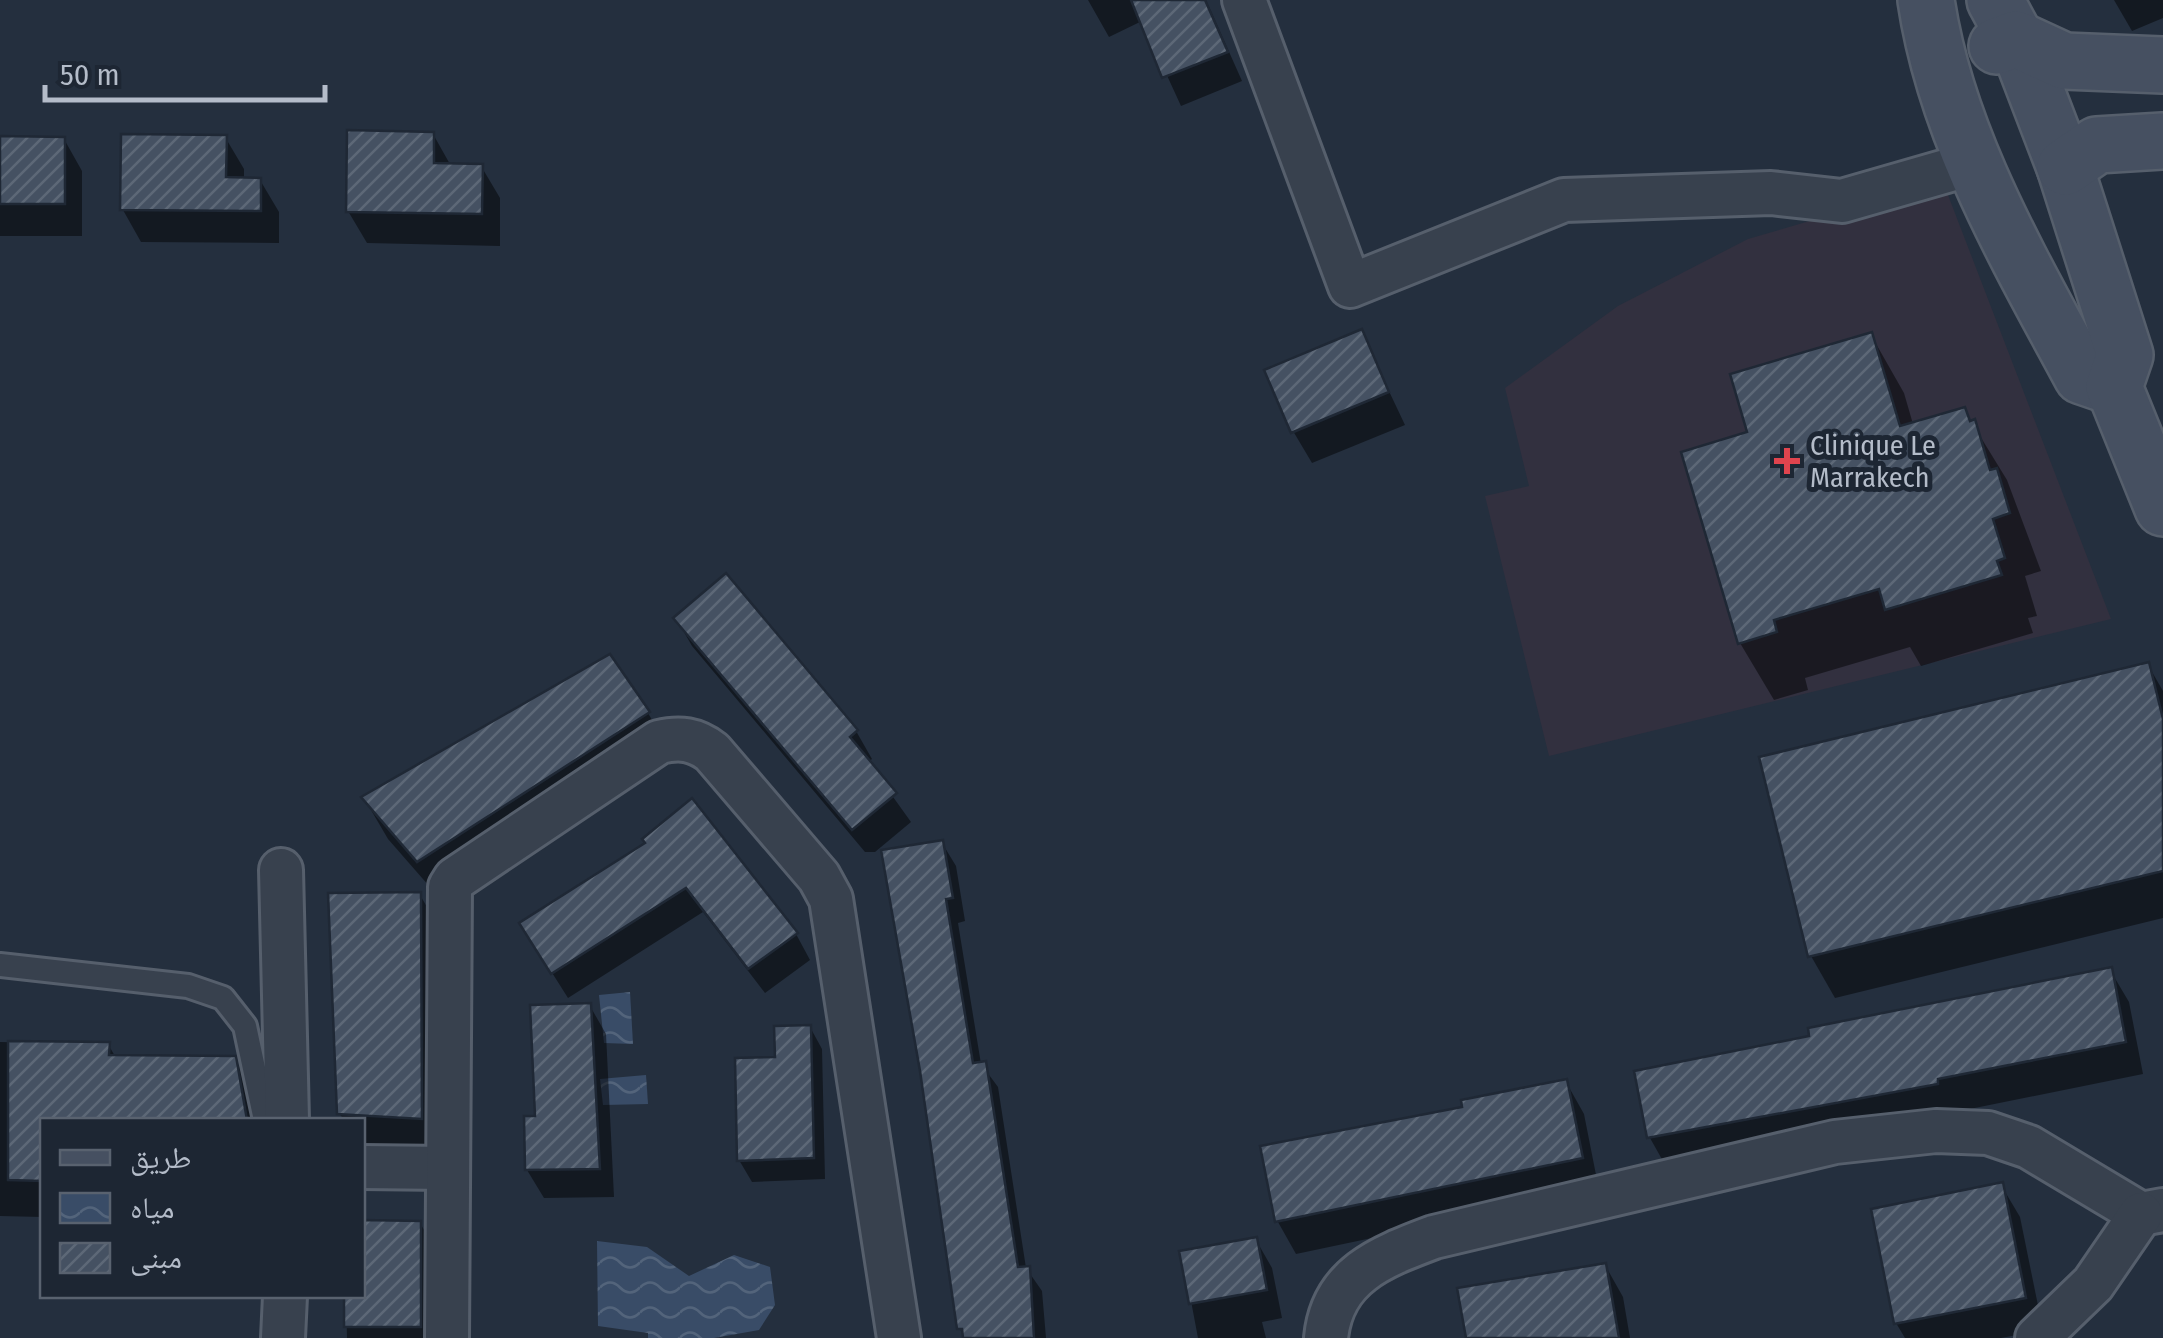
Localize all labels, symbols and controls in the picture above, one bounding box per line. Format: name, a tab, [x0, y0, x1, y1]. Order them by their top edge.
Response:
scale bar	[45, 40, 325, 102]
text: 50 m	[60, 57, 120, 93]
place label: Clinique Le Marrakech	[1810, 429, 1936, 494]
marker: Clinique Le Marrakech	[1774, 448, 1800, 474]
legend	[40, 1118, 365, 1298]
text: طريق	[130, 1140, 191, 1176]
text: مياه	[130, 1190, 174, 1226]
text: مبنى	[130, 1240, 182, 1276]

